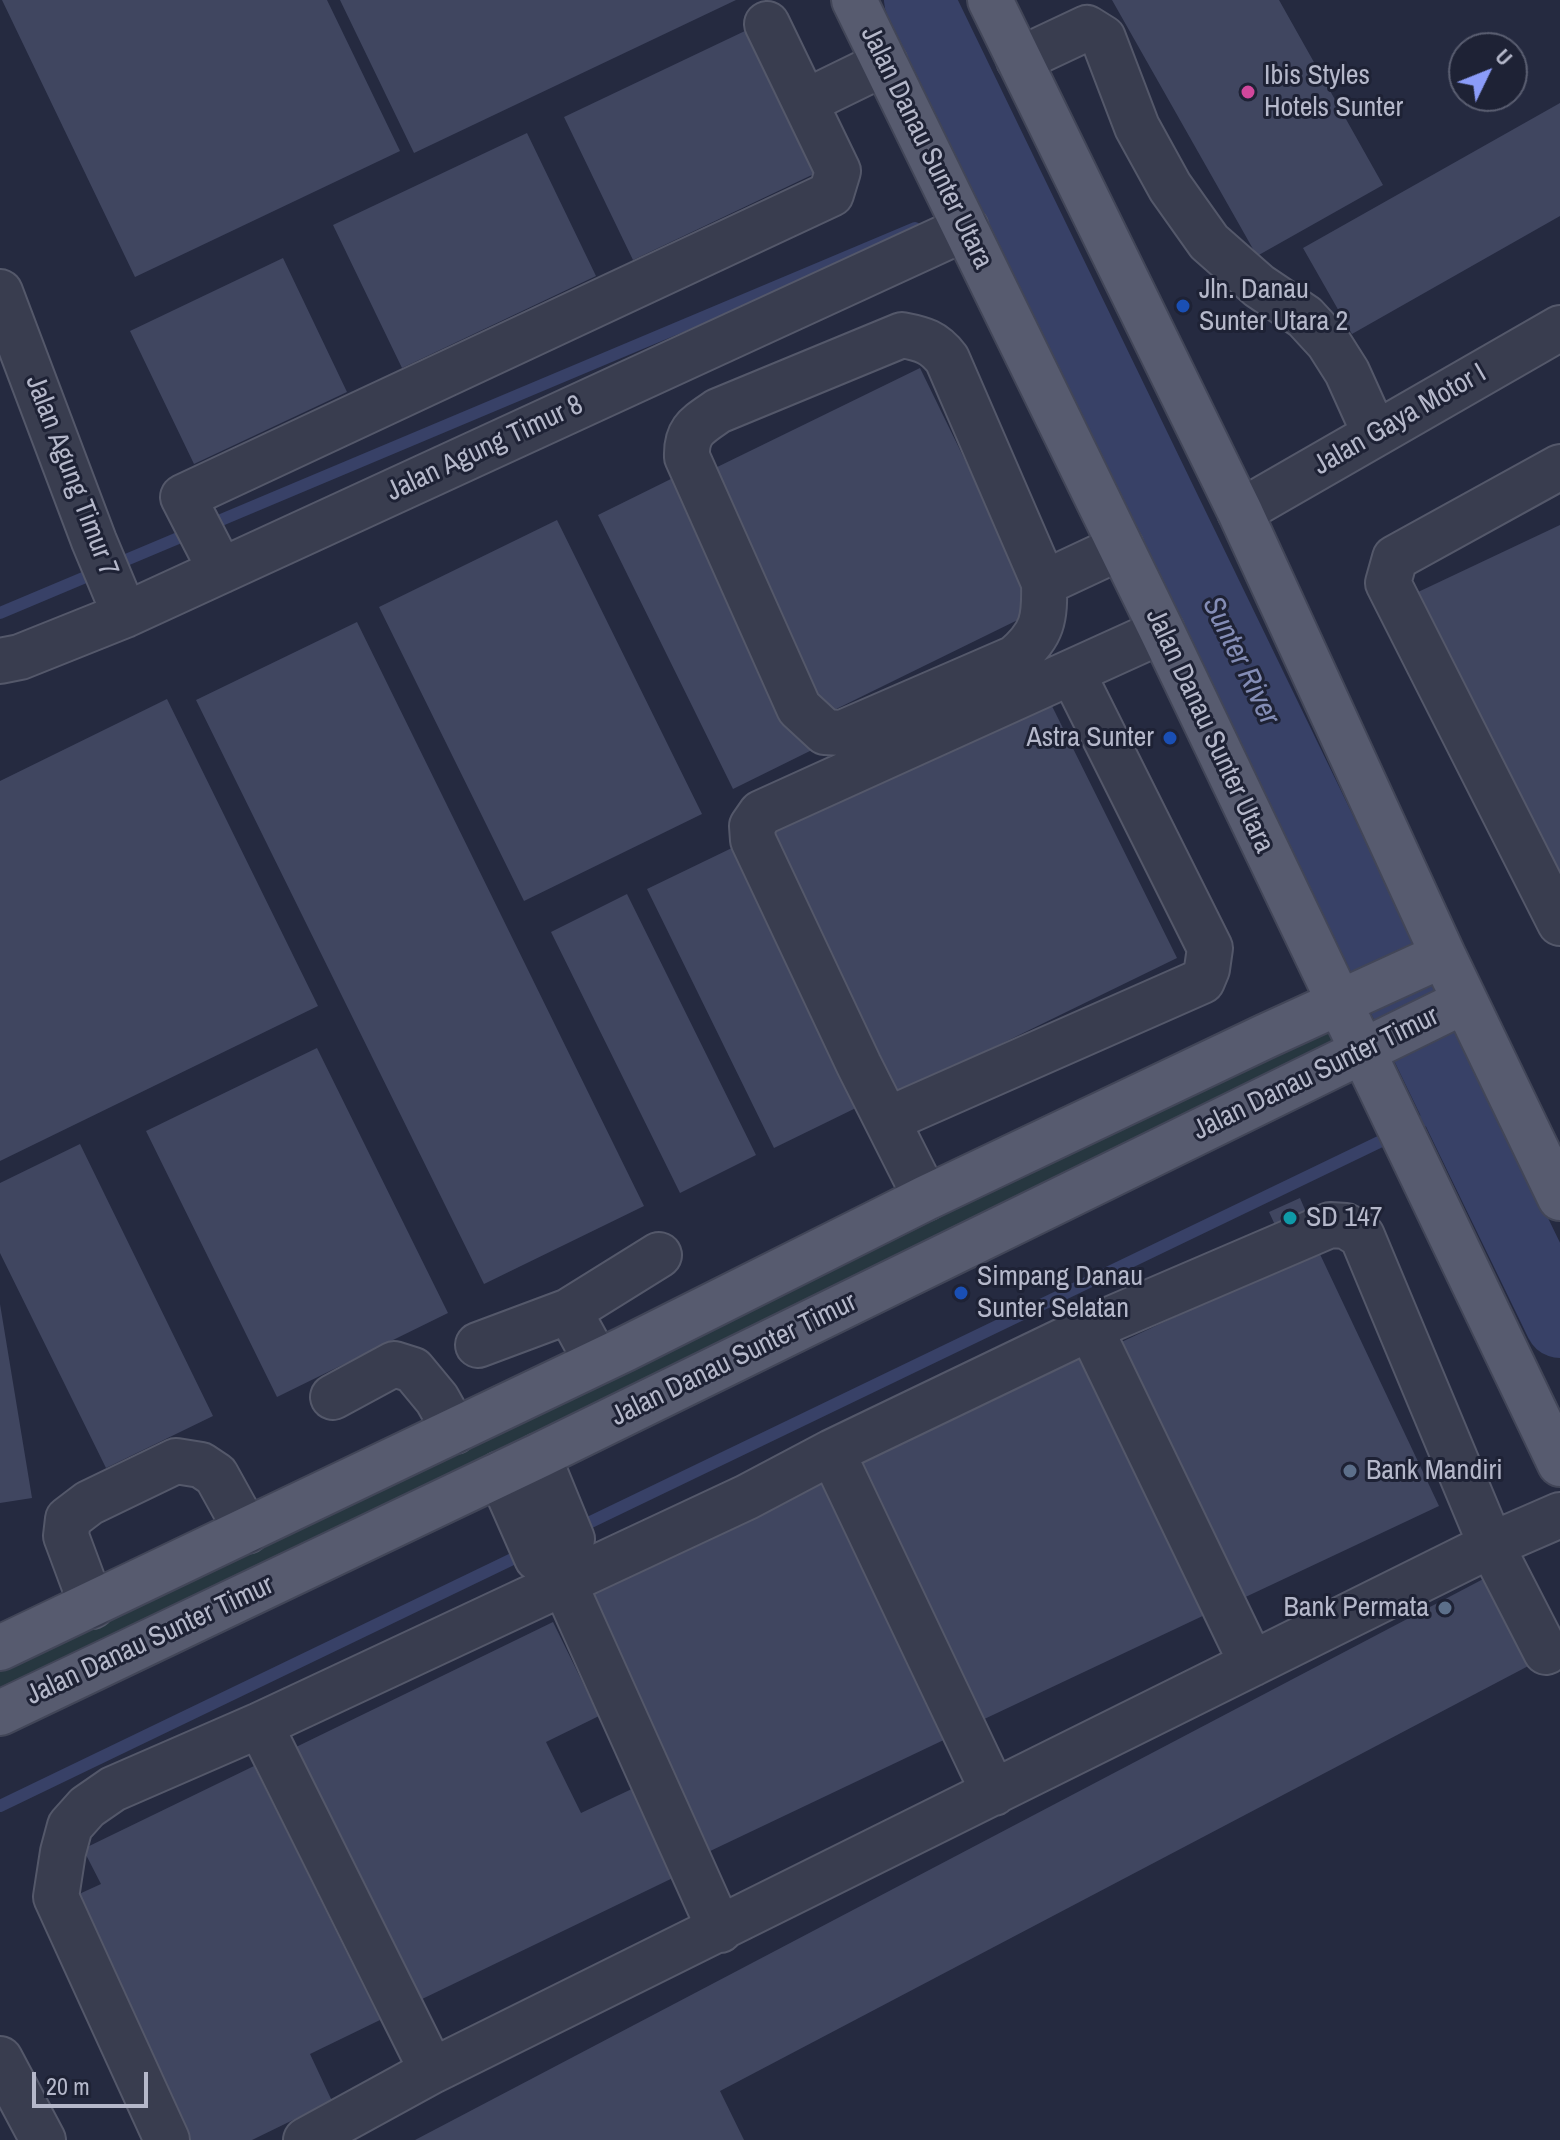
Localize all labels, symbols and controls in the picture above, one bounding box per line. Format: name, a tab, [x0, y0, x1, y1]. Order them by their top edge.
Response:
street label: Jalan Danau Sunter Utara	[853, 21, 999, 275]
north arrow	[1448, 32, 1528, 112]
text: U	[1489, 42, 1520, 72]
place label: Ibis Styles Hotels Sunter	[1264, 59, 1403, 125]
marker: Ibis Styles Hotels Sunter	[1239, 83, 1257, 101]
place label: Jln. Danau Sunter Utara 2	[1199, 273, 1348, 339]
marker: Jln. Danau Sunter Utara 2	[1174, 297, 1192, 315]
street label: Jalan Gaya Motor I	[1308, 357, 1492, 483]
street label: Jalan Agung Timur 7	[17, 371, 125, 581]
street label: Jalan Agung Timur 8	[382, 389, 588, 509]
water label: Sunter River	[1194, 591, 1286, 731]
street label: Jalan Danau Sunter Utara	[1138, 604, 1280, 858]
place label: Astra Sunter	[1026, 721, 1154, 755]
marker: Astra Sunter	[1161, 729, 1179, 747]
street label: Jalan Danau Sunter Timur	[1188, 1000, 1444, 1148]
place label: SD 147	[1306, 1201, 1383, 1235]
marker: SD 147	[1281, 1209, 1299, 1227]
place label: Simpang Danau Sunter Selatan	[977, 1260, 1143, 1326]
marker: Simpang Danau Sunter Selatan	[952, 1284, 970, 1302]
street label: Jalan Danau Sunter Timur	[606, 1286, 862, 1434]
place label: Bank Mandiri	[1366, 1454, 1503, 1488]
marker: Bank Mandiri	[1341, 1462, 1359, 1480]
street label: Jalan Danau Sunter Timur	[21, 1569, 279, 1713]
place label: Bank Permata	[1284, 1591, 1429, 1625]
marker: Bank Permata	[1436, 1599, 1454, 1617]
scale bar	[36, 2056, 152, 2106]
text: 20 m	[46, 2070, 90, 2102]

